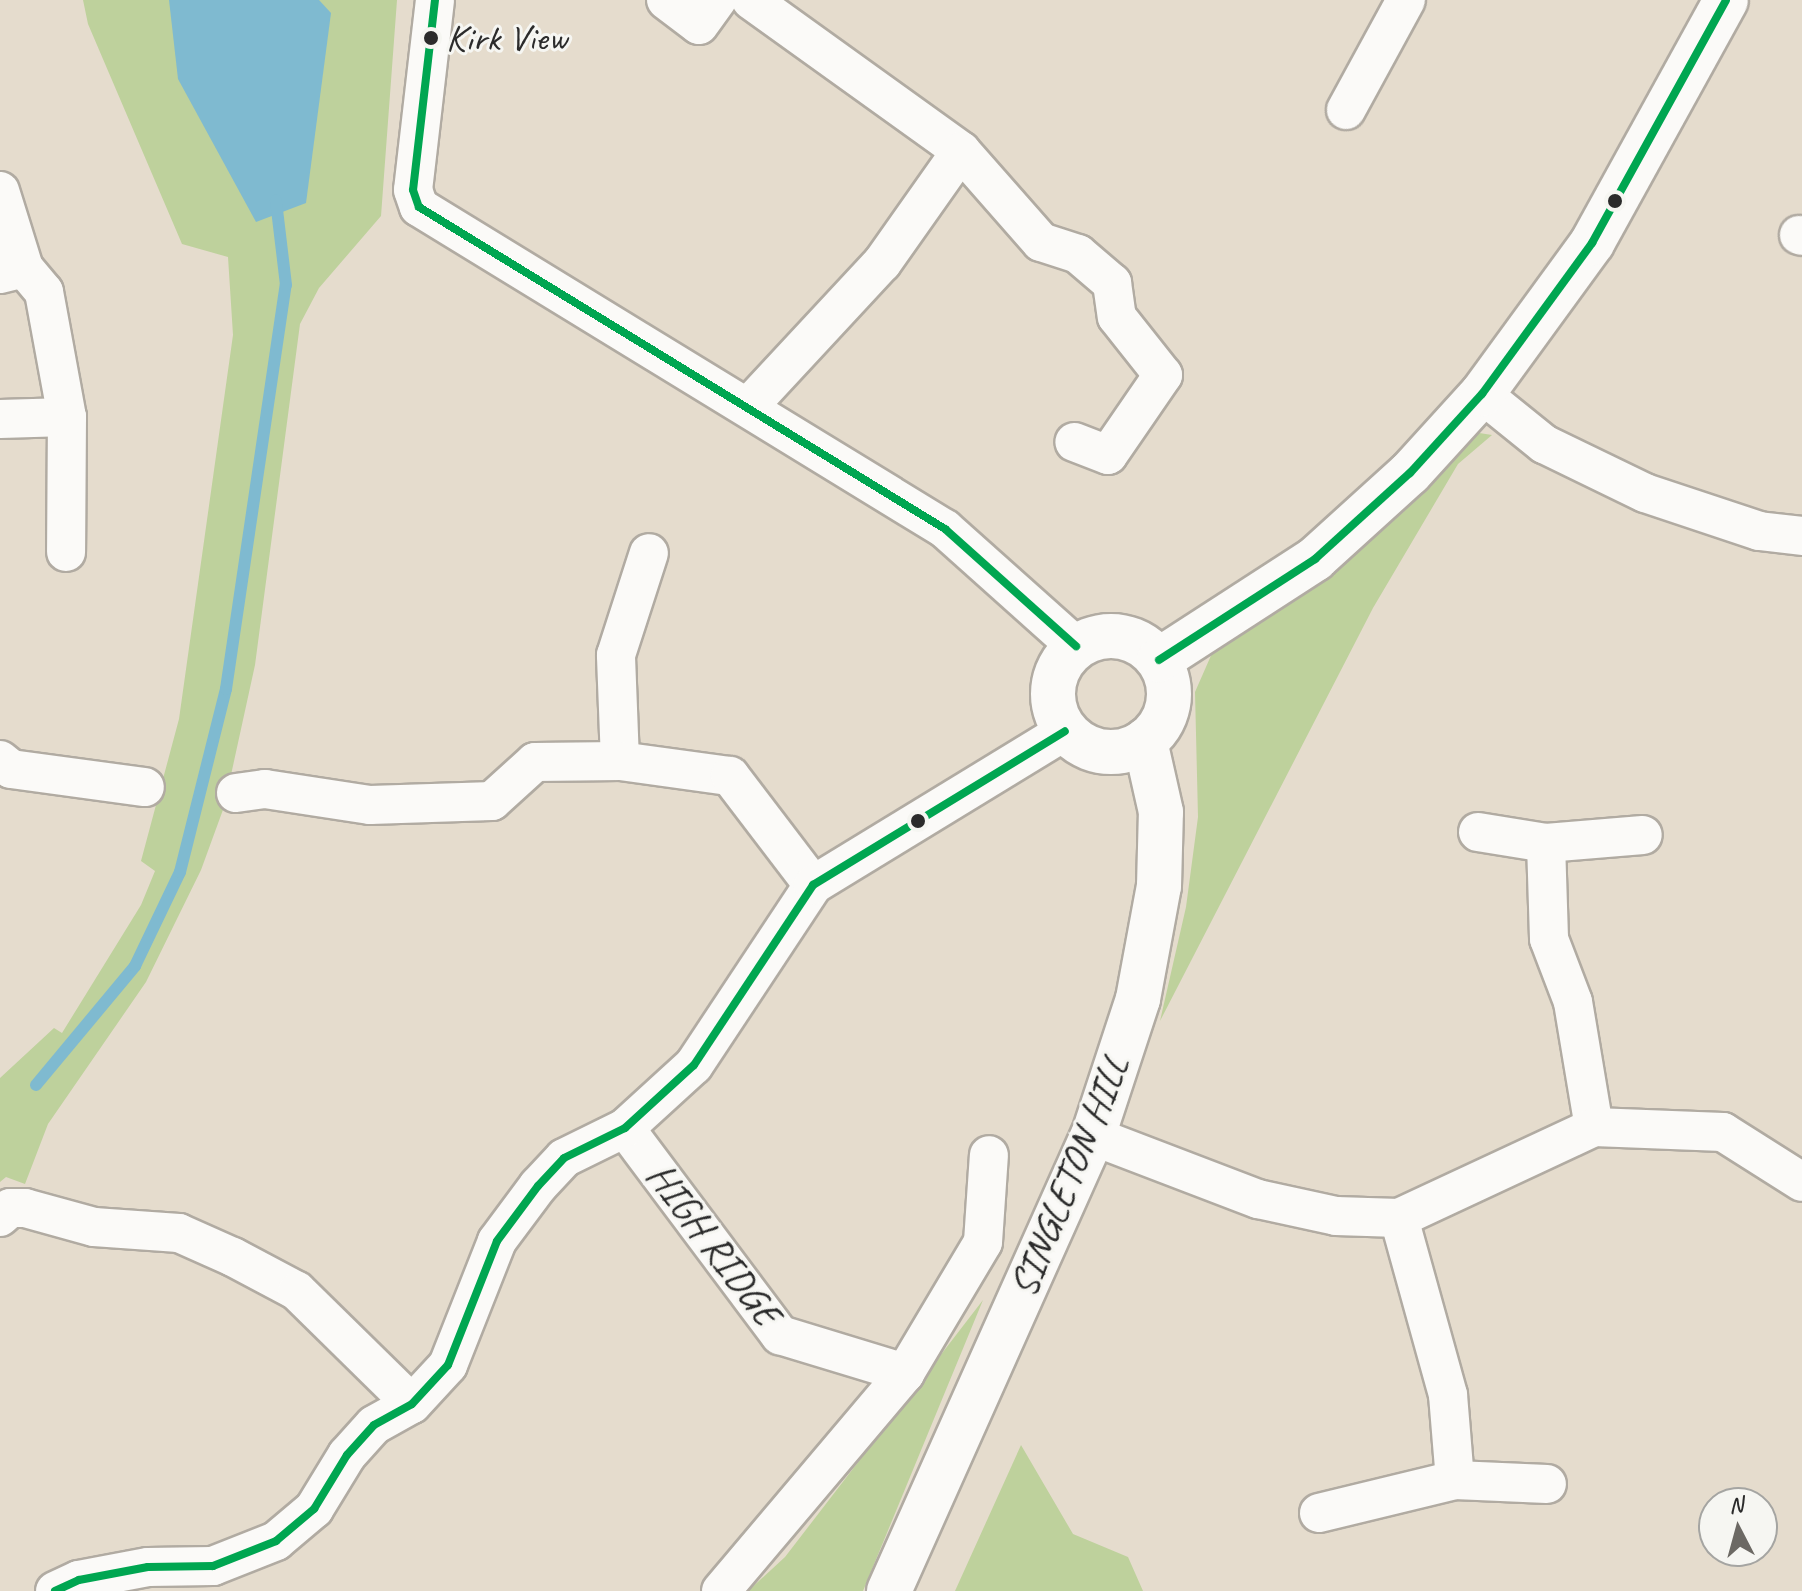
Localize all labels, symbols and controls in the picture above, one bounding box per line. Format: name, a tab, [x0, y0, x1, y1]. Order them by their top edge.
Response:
place label: Kirk View	[446, 15, 567, 61]
marker: Kirk View	[423, 30, 439, 46]
unlabelled marker	[1607, 193, 1623, 209]
unlabelled marker	[910, 813, 926, 829]
street label: SINGLETON HILL	[999, 1048, 1139, 1304]
street label: HIGH RIDGE	[637, 1153, 791, 1335]
north arrow	[1698, 1487, 1778, 1567]
text: N	[1727, 1490, 1744, 1520]

